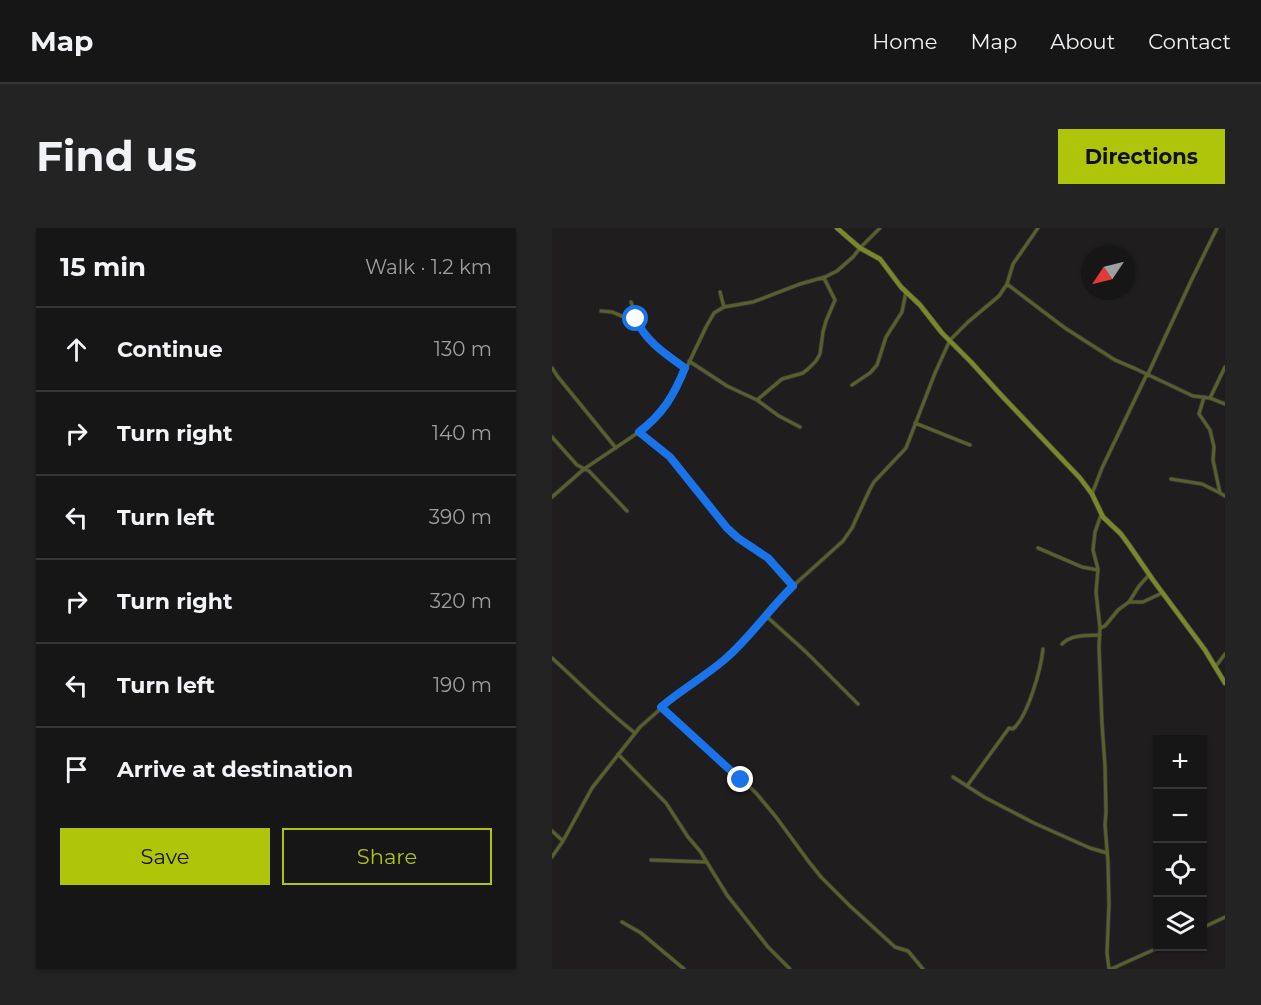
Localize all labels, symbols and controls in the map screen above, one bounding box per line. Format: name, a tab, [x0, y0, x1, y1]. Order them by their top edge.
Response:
text: Map	[30, 24, 93, 58]
text: Home	[872, 29, 937, 54]
text: Map	[970, 29, 1017, 54]
text: About	[1050, 29, 1115, 54]
text: Contact	[1148, 29, 1231, 54]
button: Directions	[1058, 129, 1225, 184]
text: Find us	[36, 130, 197, 182]
north arrow	[1081, 246, 1135, 300]
text: 15 min	[60, 251, 146, 283]
text: Walk · 1.2 km	[365, 255, 492, 279]
route start	[622, 305, 648, 331]
icon: ahead	[60, 333, 93, 366]
text: Continue	[117, 336, 223, 363]
text: 130 m	[434, 337, 492, 361]
icon: right	[60, 417, 93, 450]
text: Turn right	[117, 420, 232, 447]
text: 140 m	[432, 421, 492, 445]
icon: left	[60, 501, 93, 534]
text: Turn left	[117, 504, 215, 531]
text: 390 m	[429, 505, 492, 529]
icon: right	[60, 585, 93, 618]
text: Turn right	[117, 588, 232, 615]
text: 320 m	[430, 589, 492, 613]
icon: left	[60, 669, 93, 702]
text: Turn left	[117, 672, 215, 699]
text: 190 m	[433, 673, 492, 697]
map controls	[1153, 735, 1207, 951]
button: +	[1153, 735, 1207, 789]
icon: arrive	[60, 753, 93, 786]
text: Arrive at destination	[117, 756, 353, 783]
route end	[727, 766, 753, 792]
button: −	[1153, 789, 1207, 843]
button: Save	[60, 828, 270, 885]
button: Share	[282, 828, 492, 885]
button: locate	[1153, 843, 1207, 897]
button: layers	[1153, 897, 1207, 951]

